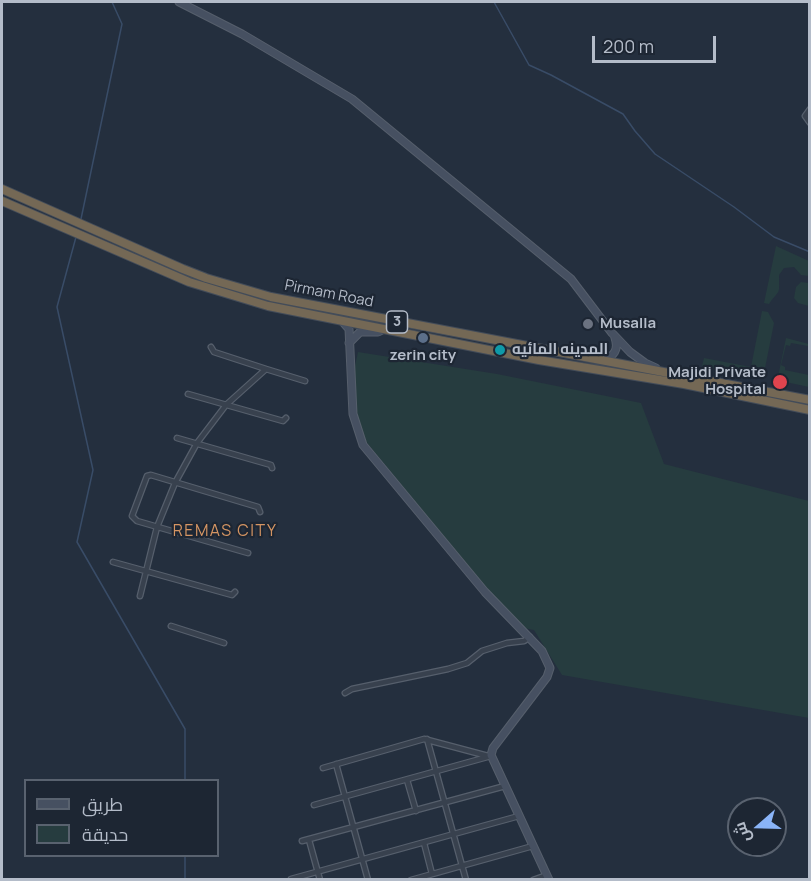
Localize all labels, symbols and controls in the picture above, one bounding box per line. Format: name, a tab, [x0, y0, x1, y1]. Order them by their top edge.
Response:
scale bar	[595, 24, 720, 62]
text: 200 m	[603, 34, 654, 58]
street label: Pirmam Road	[283, 277, 375, 311]
road number: 3	[386, 311, 408, 333]
place label: Musalla	[600, 315, 656, 333]
marker: Musalla	[581, 317, 595, 331]
marker: zerin city	[416, 331, 430, 345]
place label: المدينه المائيه	[512, 341, 608, 359]
marker: المدينه المائيه	[493, 343, 507, 357]
place label: zerin city	[390, 347, 456, 365]
place label: Majidi Private Hospital	[668, 364, 766, 399]
marker: Majidi Private Hospital	[771, 373, 789, 391]
district label: REMAS CITY	[173, 522, 277, 542]
legend	[24, 779, 219, 857]
text: طريق	[82, 792, 123, 816]
north arrow	[727, 797, 787, 857]
text: ش	[728, 819, 756, 846]
text: حديقة	[82, 822, 128, 846]

